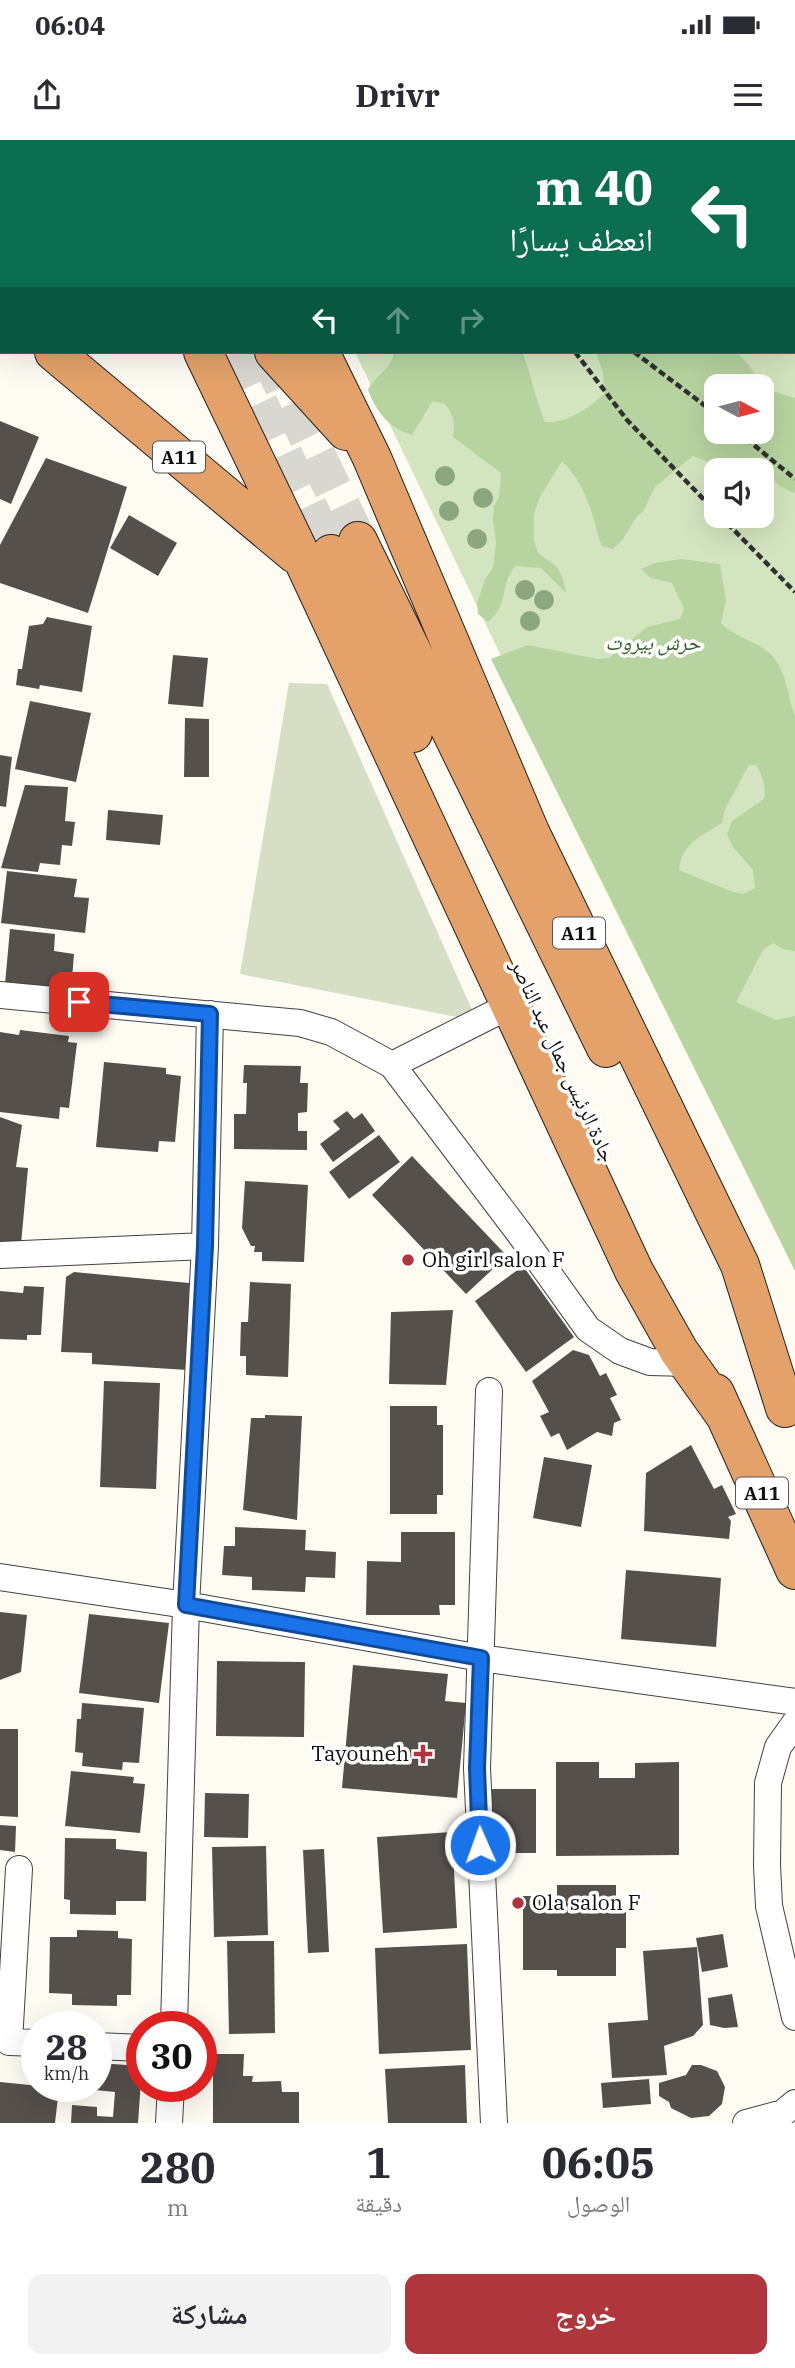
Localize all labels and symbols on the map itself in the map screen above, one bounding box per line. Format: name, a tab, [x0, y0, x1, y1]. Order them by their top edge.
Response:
north arrow	[704, 374, 774, 444]
road number: A11	[153, 442, 205, 472]
park label: حرش بيروت	[605, 628, 701, 656]
road number: A11	[553, 918, 605, 948]
street label: جادة الرئيس جمال عبد الناصر	[504, 954, 623, 1166]
pin	[49, 972, 109, 1032]
place label: Oh girl salon F	[422, 1245, 565, 1273]
marker: Oh girl salon F	[400, 1252, 416, 1268]
road number: A11	[736, 1478, 788, 1508]
place label: Tayouneh	[311, 1739, 409, 1767]
marker: Tayouneh	[415, 1746, 431, 1762]
position arrow	[443, 1808, 517, 1882]
place label: Ola salon F	[532, 1888, 641, 1916]
marker: Ola salon F	[510, 1895, 526, 1911]
speed limit sign: 30	[126, 2011, 217, 2102]

